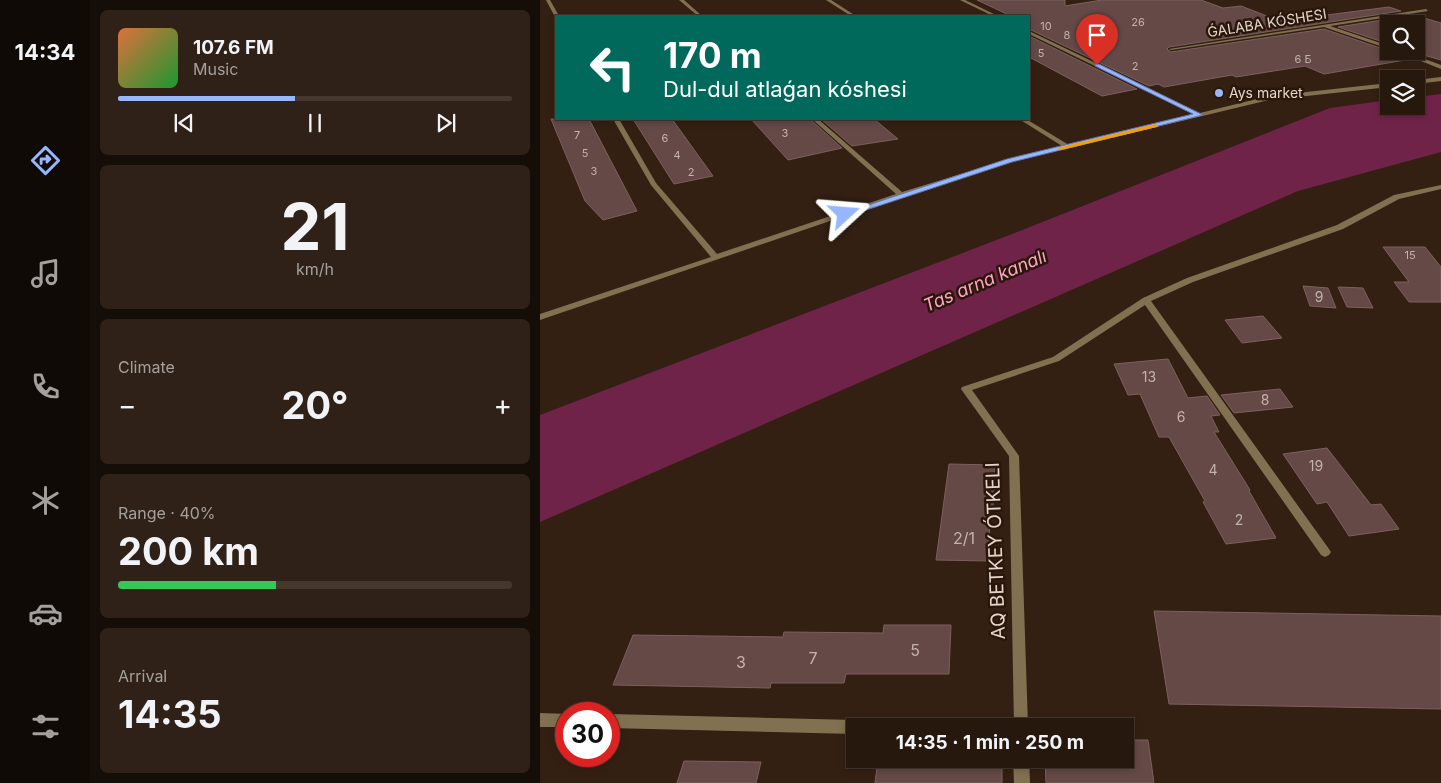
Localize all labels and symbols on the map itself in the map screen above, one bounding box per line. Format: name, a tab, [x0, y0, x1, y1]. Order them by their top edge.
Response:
street label: ǴALABA KÓSHESI	[1206, 5, 1328, 40]
pin	[1076, 14, 1118, 65]
house number: 26	[1131, 15, 1145, 29]
house number: 10	[1040, 19, 1052, 33]
house number: 8	[1064, 28, 1071, 42]
house number: 5	[1038, 46, 1045, 60]
house number: 6 Б	[1294, 52, 1312, 66]
house number: 2	[1132, 59, 1138, 73]
place label: Ays market	[1229, 84, 1303, 101]
marker: Ays market	[1213, 87, 1225, 99]
house number: 3	[782, 126, 789, 140]
house number: 7	[574, 128, 580, 142]
house number: 6	[662, 131, 669, 145]
house number: 5	[582, 146, 589, 160]
house number: 4	[673, 148, 681, 162]
house number: 3	[591, 164, 598, 178]
house number: 2	[688, 165, 694, 179]
position arrow	[818, 187, 870, 239]
water label: Tas arna kanalı	[920, 245, 1050, 316]
house number: 15	[1404, 248, 1416, 262]
house number: 9	[1315, 288, 1323, 305]
house number: 13	[1142, 368, 1156, 385]
house number: 8	[1261, 391, 1269, 408]
house number: 6	[1177, 408, 1185, 425]
house number: 19	[1309, 457, 1323, 474]
house number: 4	[1208, 461, 1218, 478]
street label: AQ BETKEY ÓTKELI	[981, 462, 1010, 640]
house number: 2	[1235, 511, 1243, 528]
house number: 2/1	[953, 528, 975, 548]
house number: 5	[910, 640, 920, 660]
house number: 7	[808, 648, 818, 668]
house number: 3	[736, 652, 746, 672]
speed limit sign: 30	[555, 702, 620, 767]

